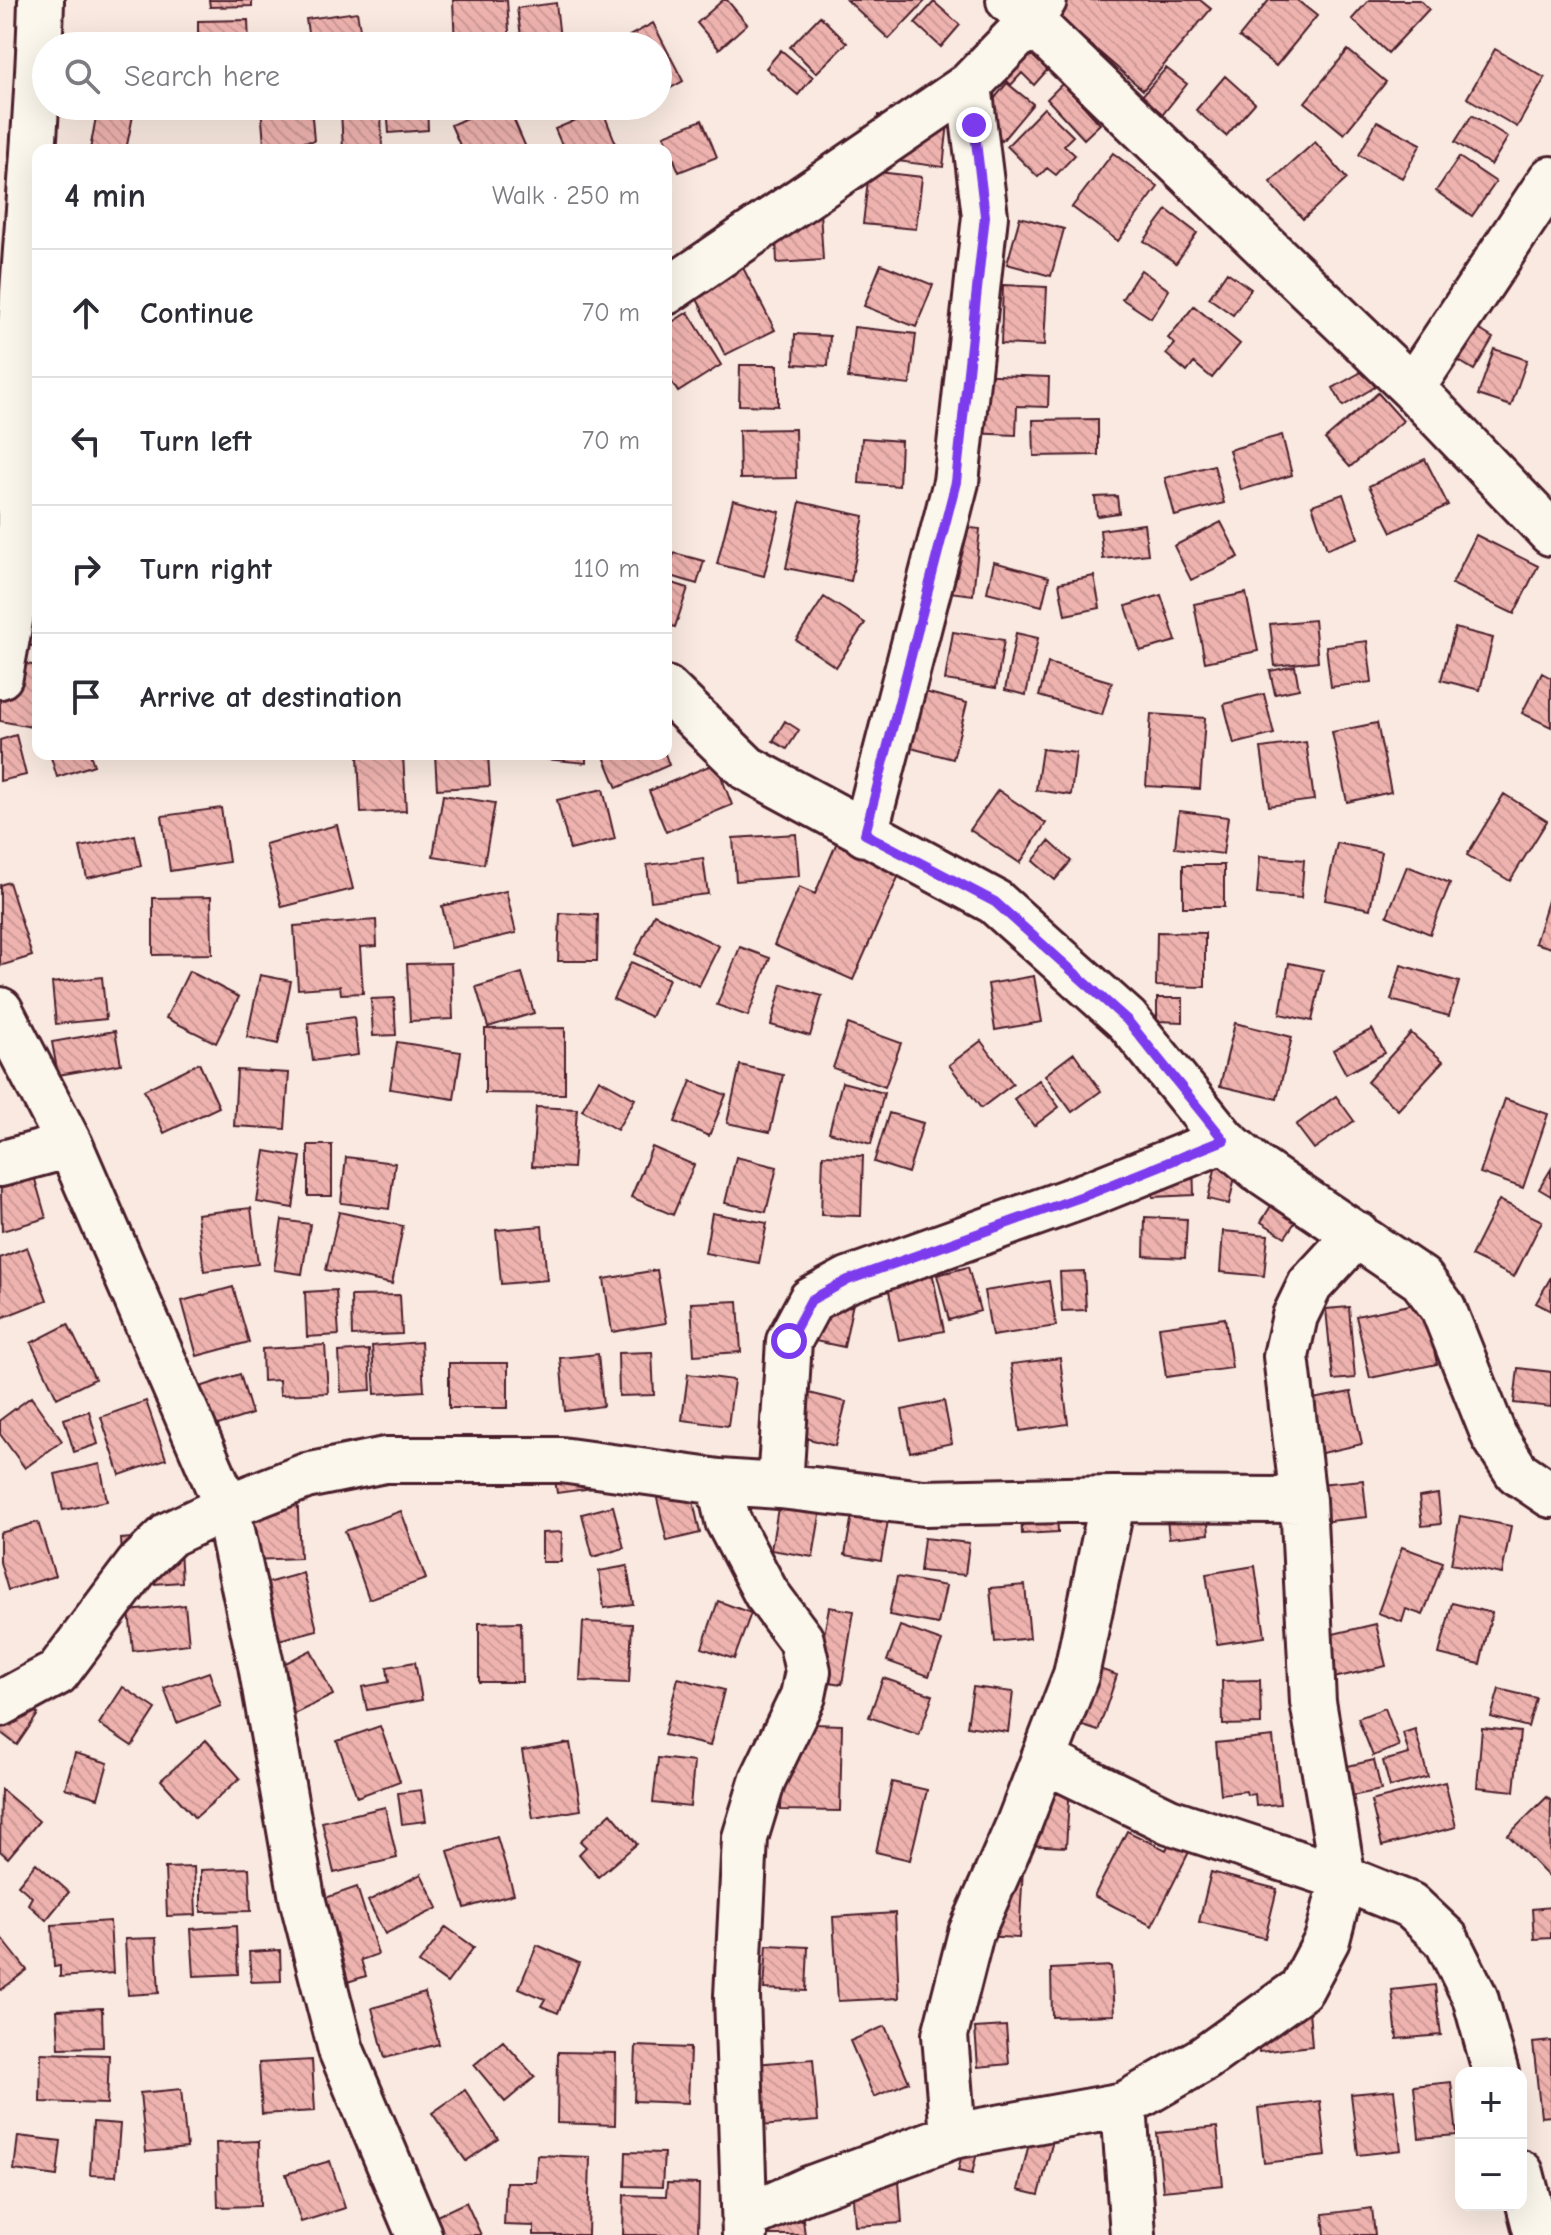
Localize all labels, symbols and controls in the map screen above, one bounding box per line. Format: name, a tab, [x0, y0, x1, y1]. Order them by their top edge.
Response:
search box	[32, 32, 672, 120]
icon: search	[60, 54, 104, 98]
text: Search here	[124, 59, 280, 94]
route end	[956, 107, 992, 143]
text: 4 min	[64, 176, 146, 216]
text: Walk · 250 m	[492, 181, 640, 211]
icon: ahead	[64, 291, 108, 335]
text: Continue	[140, 296, 254, 331]
text: 70 m	[582, 298, 640, 328]
icon: left	[64, 419, 108, 463]
text: Turn left	[140, 424, 252, 459]
text: 70 m	[582, 426, 640, 456]
icon: right	[64, 547, 108, 591]
text: Turn right	[140, 552, 272, 587]
text: 110 m	[573, 554, 640, 584]
icon: arrive	[64, 675, 108, 719]
text: Arrive at destination	[140, 680, 402, 715]
route start	[771, 1323, 807, 1359]
map controls	[1455, 2067, 1527, 2211]
button: +	[1455, 2067, 1527, 2139]
button: −	[1455, 2139, 1527, 2211]

